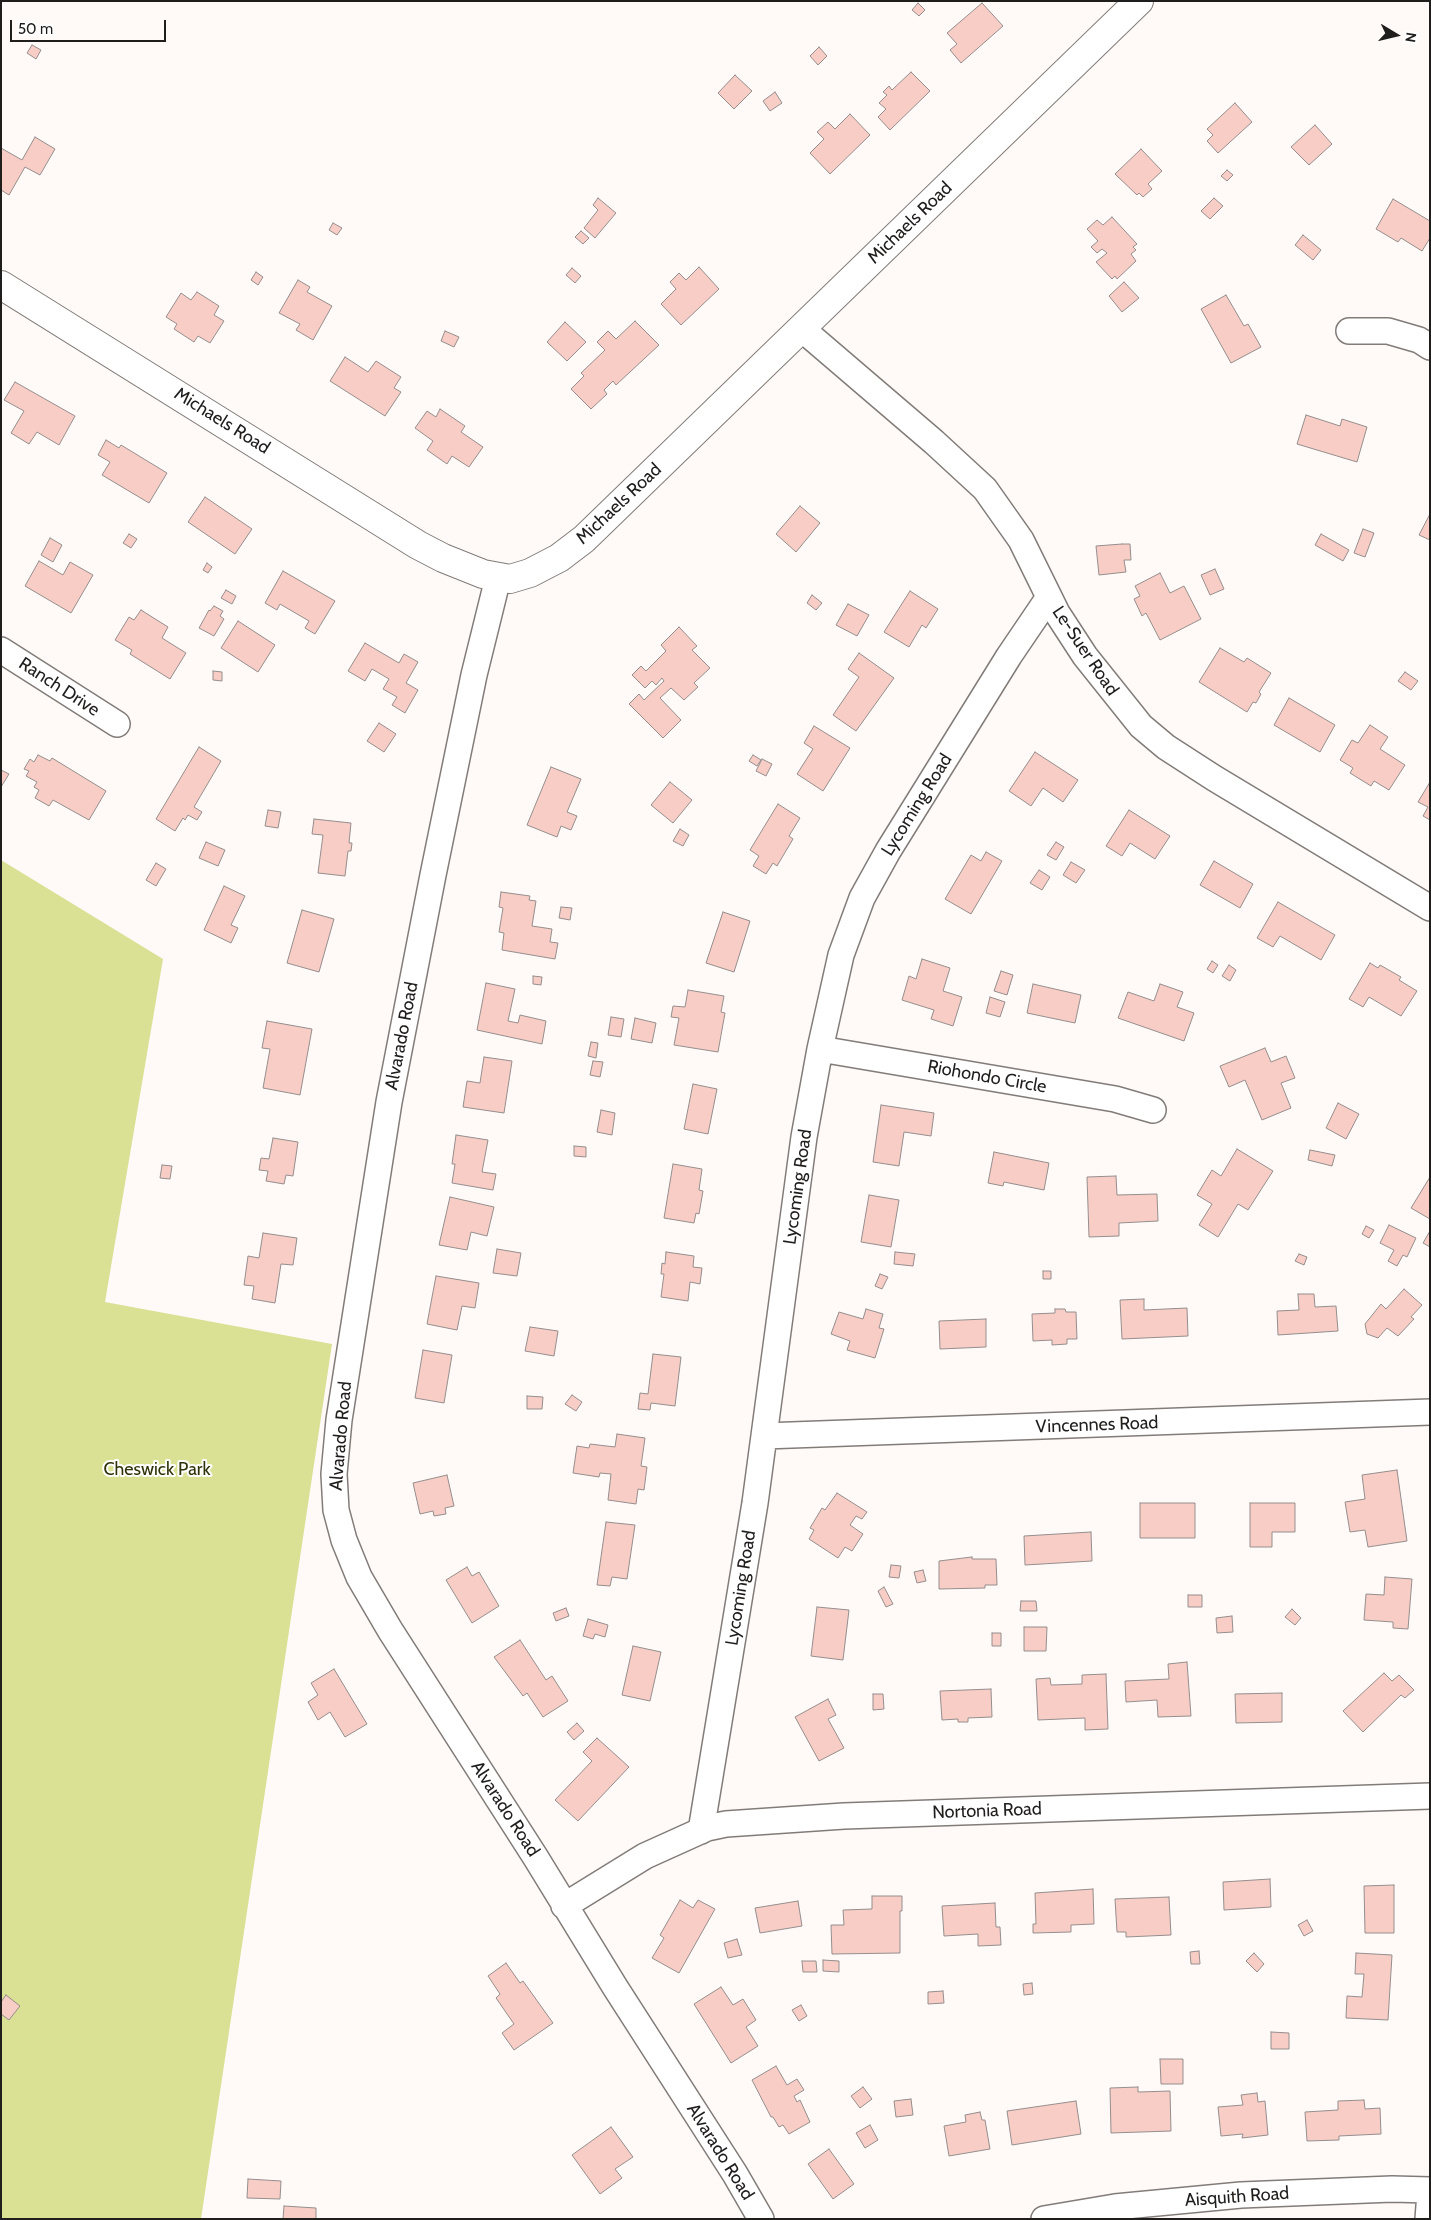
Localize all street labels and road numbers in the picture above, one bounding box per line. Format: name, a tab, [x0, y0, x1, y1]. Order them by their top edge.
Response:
street label: Michaels Road	[863, 177, 957, 269]
street label: Michaels Road	[170, 383, 274, 459]
street label: Michaels Road	[572, 459, 666, 549]
street label: Le-Suer Road	[1047, 602, 1123, 700]
street label: Ranch Drive	[15, 653, 103, 721]
street label: Lycoming Road	[877, 750, 957, 860]
street label: Alvarado Road	[381, 980, 423, 1092]
street label: Riohondo Circle	[926, 1056, 1048, 1098]
street label: Lycoming Road	[779, 1128, 817, 1246]
street label: Alvarado Road	[325, 1380, 357, 1492]
street label: Vincennes Road	[1035, 1412, 1159, 1438]
street label: Lycoming Road	[721, 1529, 761, 1647]
street label: Alvarado Road	[466, 1757, 544, 1861]
street label: Nortonia Road	[932, 1798, 1042, 1824]
street label: Alvarado Road	[682, 2100, 758, 2204]
street label: Aisquith Road	[1184, 2183, 1290, 2211]

